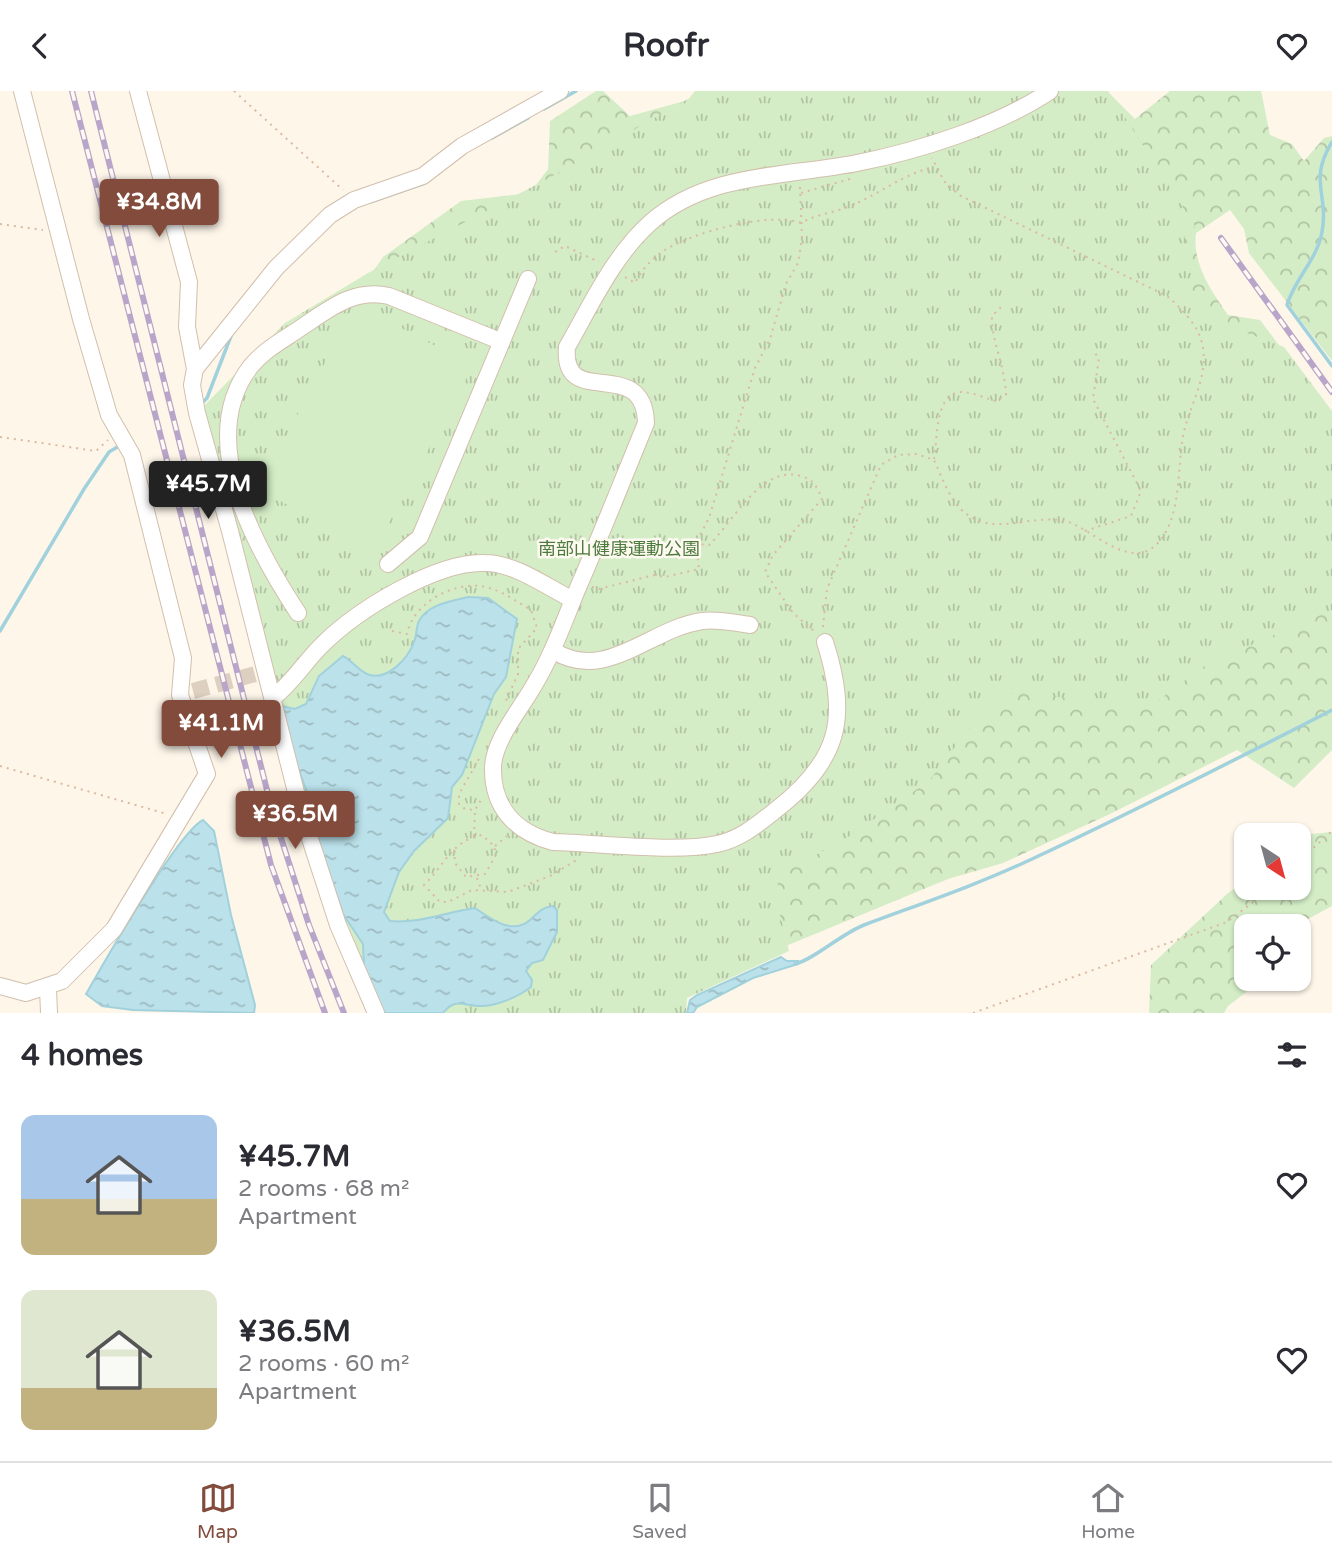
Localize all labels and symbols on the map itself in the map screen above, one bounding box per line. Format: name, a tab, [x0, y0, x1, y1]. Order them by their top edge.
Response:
pin: ¥34.8M	[102, 179, 216, 239]
pin: ¥45.7M	[151, 461, 265, 521]
park label: 南部山健康運動公園	[538, 538, 700, 560]
pin: ¥41.1M	[164, 701, 278, 760]
pin: ¥36.5M	[238, 791, 352, 851]
north arrow	[1234, 823, 1311, 899]

